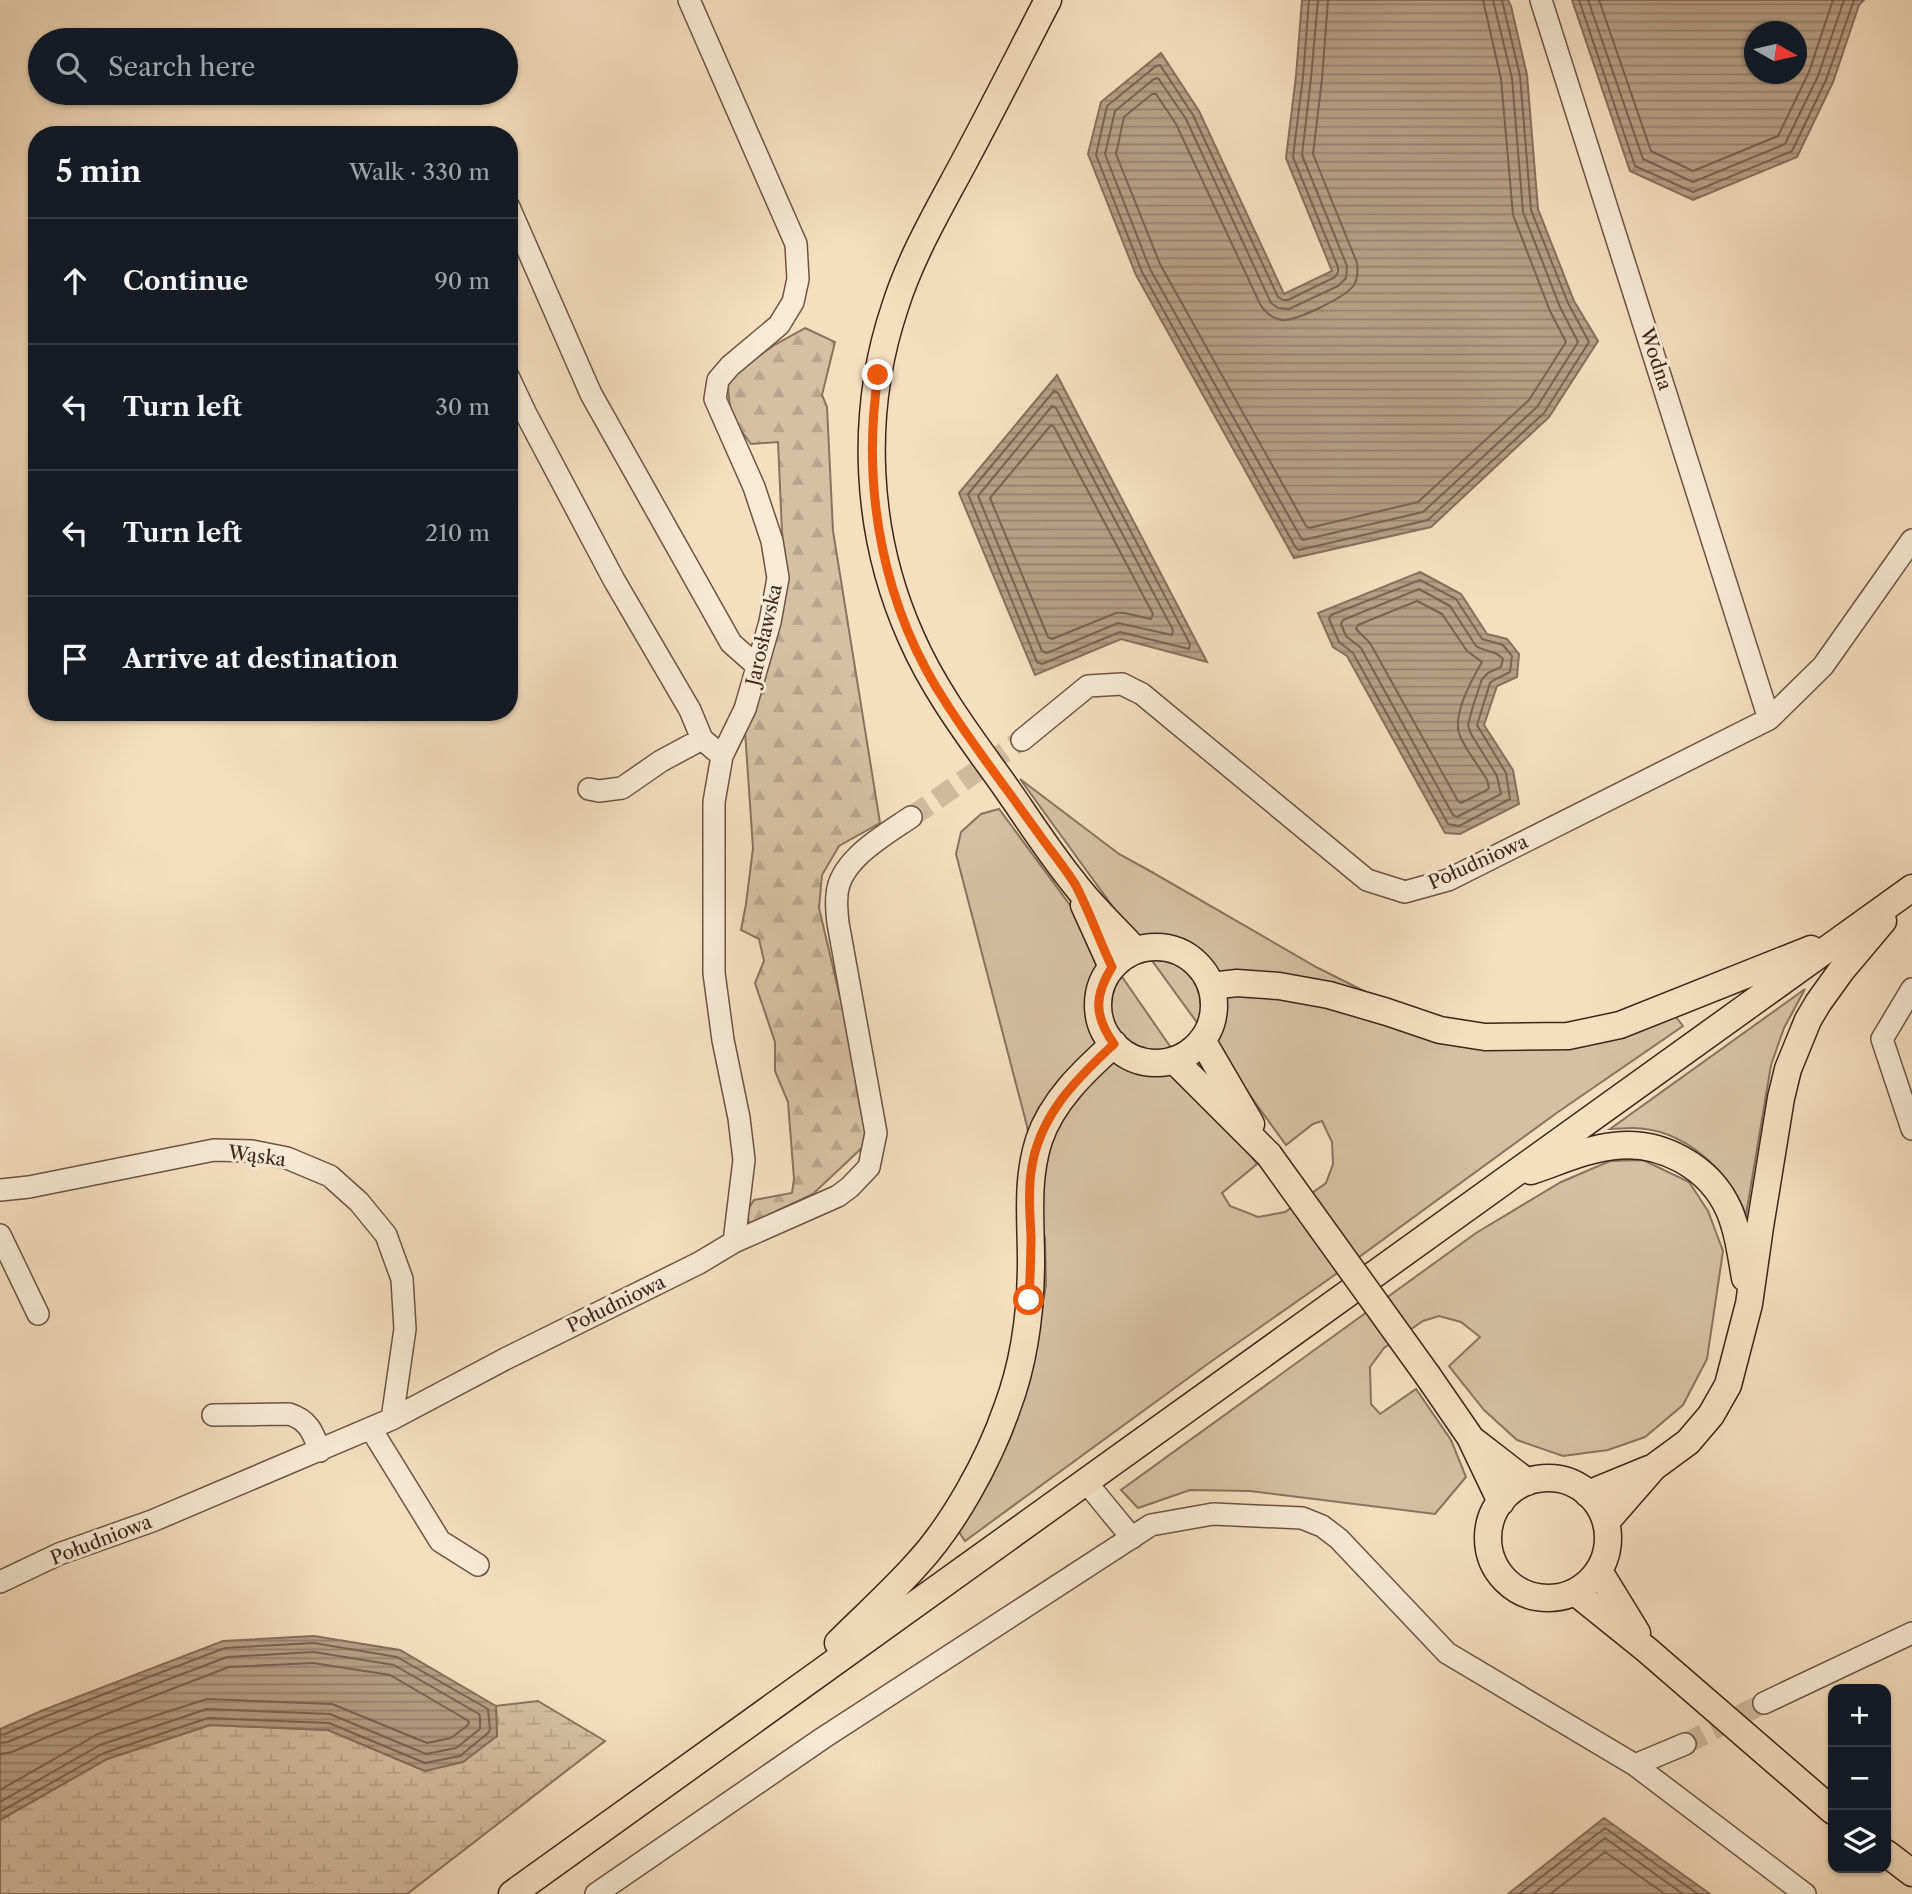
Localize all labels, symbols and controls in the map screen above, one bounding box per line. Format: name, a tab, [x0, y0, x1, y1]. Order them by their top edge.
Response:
north arrow	[1744, 21, 1807, 84]
search box	[28, 28, 518, 105]
icon: search	[52, 48, 90, 86]
text: Search here	[108, 51, 255, 83]
text: 5 min	[56, 153, 141, 190]
text: Walk · 330 m	[349, 158, 490, 186]
icon: ahead	[56, 262, 94, 300]
text: Continue	[123, 265, 248, 297]
text: 90 m	[434, 267, 490, 295]
street label: Wodna	[1635, 324, 1677, 393]
route end	[862, 359, 893, 390]
icon: left	[56, 388, 94, 426]
text: Turn left	[123, 391, 242, 423]
text: 30 m	[435, 393, 490, 421]
icon: left	[56, 514, 94, 552]
text: Turn left	[123, 517, 242, 549]
text: 210 m	[425, 519, 490, 547]
street label: Jarosławska	[740, 582, 787, 691]
icon: arrive	[56, 640, 94, 678]
text: Arrive at destination	[123, 643, 398, 675]
street label: Południowa	[1425, 830, 1531, 894]
street label: Wąska	[226, 1140, 287, 1171]
street label: Południowa	[563, 1270, 669, 1338]
route start	[1013, 1284, 1044, 1315]
street label: Południowa	[47, 1510, 155, 1570]
map controls	[1828, 1684, 1891, 1873]
button: +	[1828, 1684, 1891, 1747]
button: −	[1828, 1747, 1891, 1810]
button: layers	[1828, 1810, 1891, 1873]

